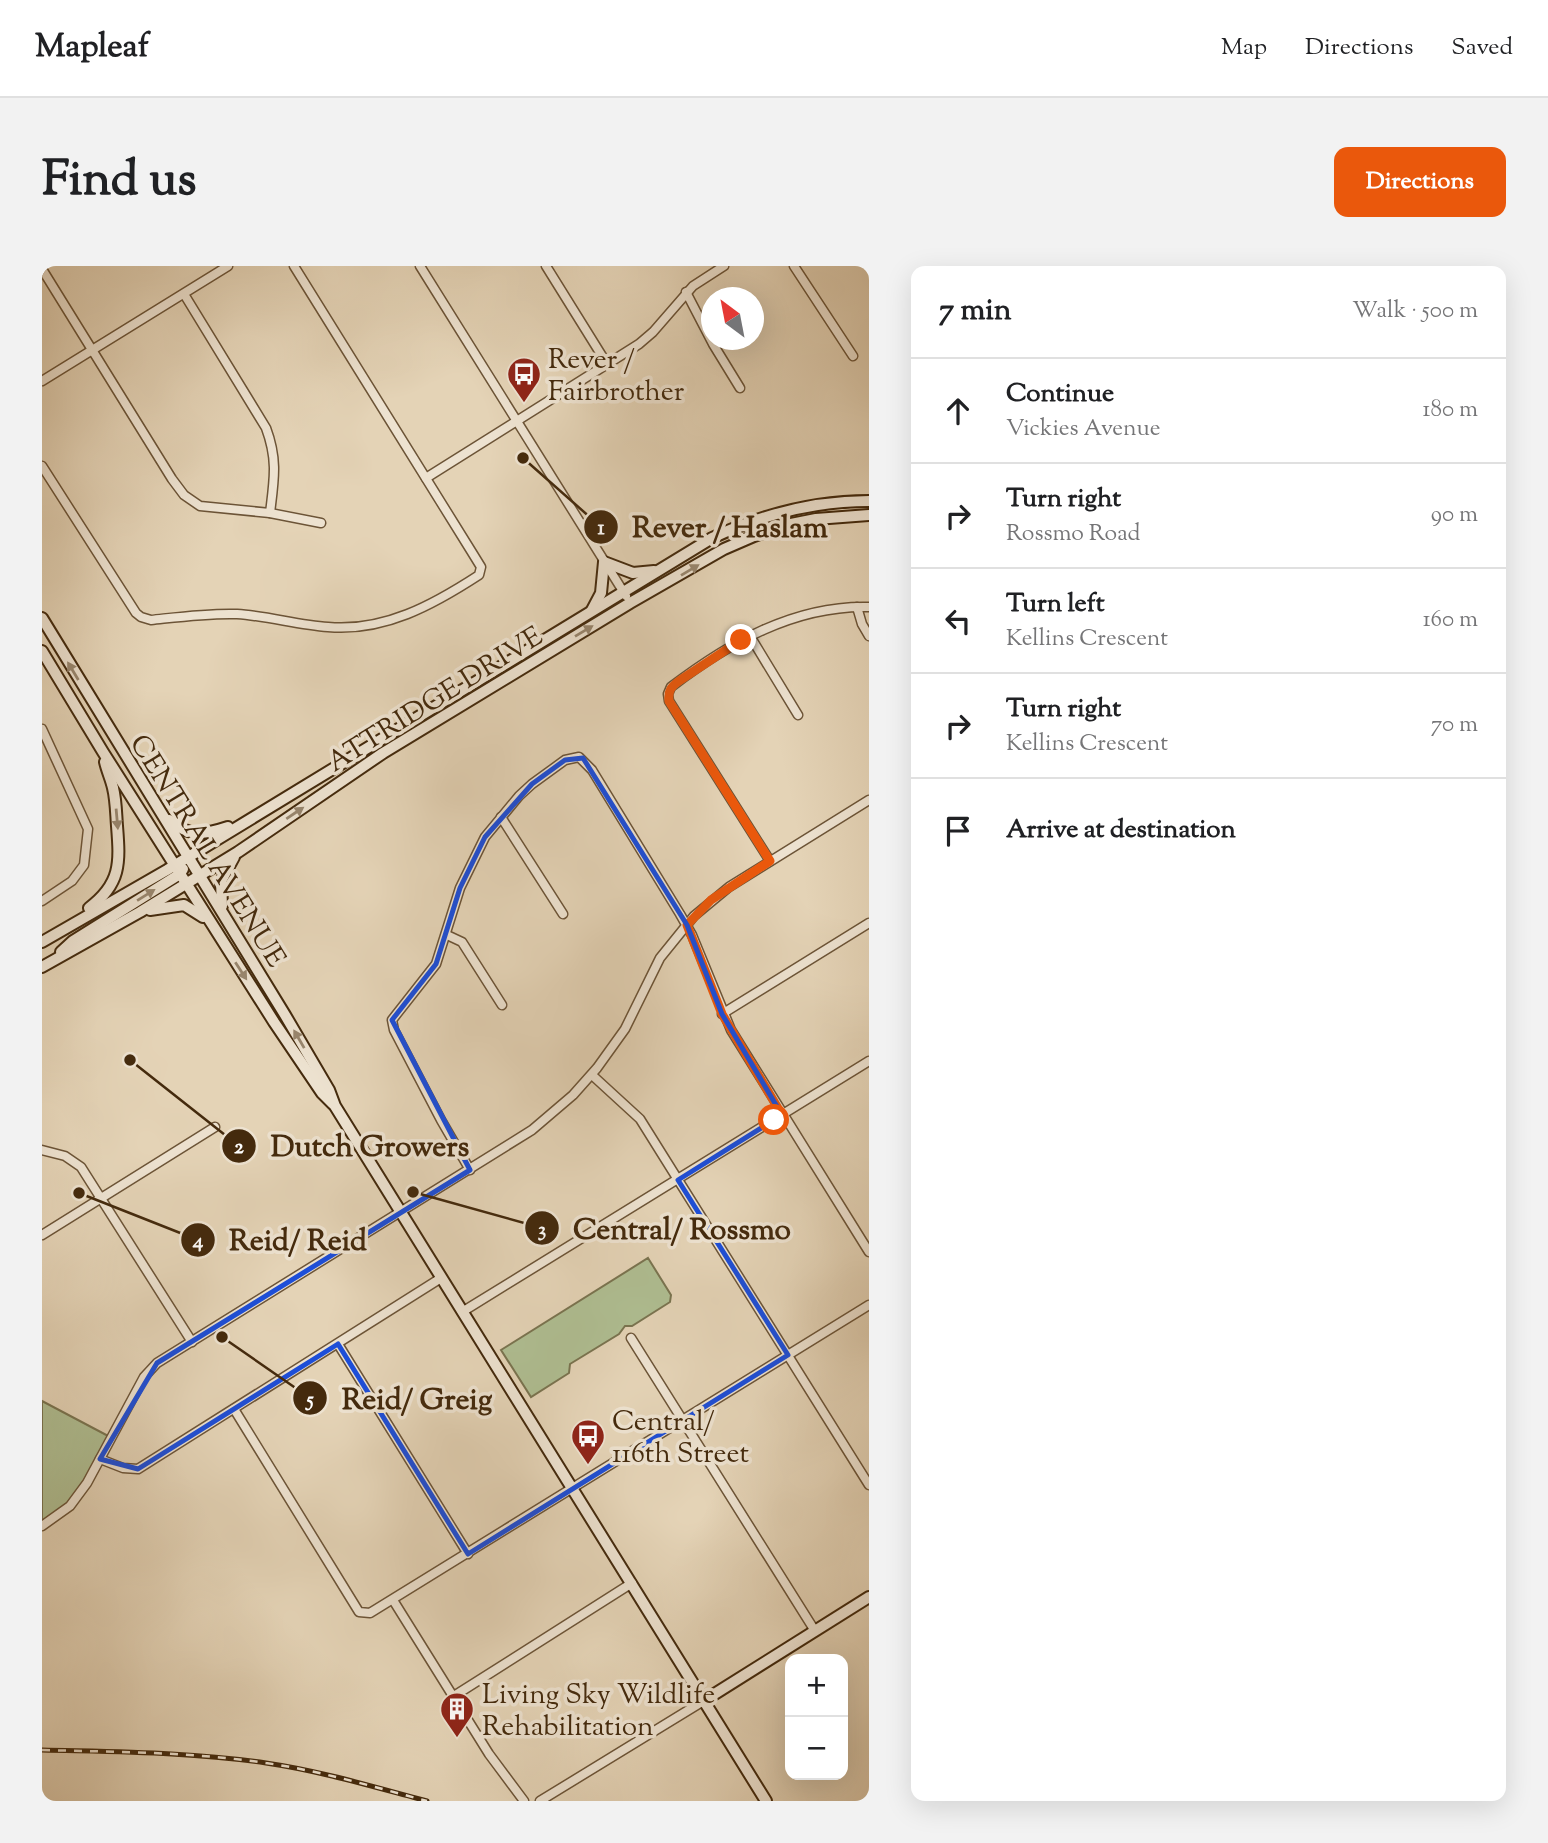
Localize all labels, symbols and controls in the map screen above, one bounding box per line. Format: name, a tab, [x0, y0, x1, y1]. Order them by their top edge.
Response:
text: Mapleaf	[35, 24, 149, 72]
text: Map	[1221, 31, 1267, 65]
text: Directions	[1305, 31, 1413, 65]
text: Saved	[1451, 31, 1513, 65]
text: Find us	[42, 147, 196, 217]
button: Directions	[1334, 147, 1506, 217]
north arrow	[701, 287, 764, 350]
text: 7 min	[939, 290, 1011, 333]
text: Walk · 500 m	[1352, 295, 1478, 328]
place label: Rever / Fairbrother	[548, 341, 685, 413]
bus stop icon: Rever / Fairbrother	[505, 355, 543, 404]
text: Continue	[1006, 376, 1114, 413]
icon: ahead	[939, 392, 977, 430]
text: 180 m	[1423, 394, 1478, 427]
text: Vickies Avenue	[1006, 413, 1160, 446]
text: Turn right	[1006, 481, 1121, 518]
icon: right	[939, 497, 977, 535]
text: 90 m	[1431, 499, 1478, 532]
callout: Rever / Haslam	[583, 501, 842, 552]
text: Rever / Haslam	[632, 508, 828, 551]
text: 1	[597, 514, 605, 544]
text: Rossmo Road	[1006, 518, 1140, 551]
one-way arrow	[680, 563, 699, 576]
text: Turn left	[1006, 586, 1105, 623]
icon: left	[939, 602, 977, 640]
text: 160 m	[1423, 604, 1478, 637]
street label: ATTRIDGE DRIVE	[320, 618, 551, 783]
text: Kellins Crescent	[1006, 623, 1168, 656]
route end	[725, 624, 756, 655]
one-way arrow	[575, 625, 594, 637]
one-way arrow	[67, 661, 79, 680]
text: Turn right	[1006, 691, 1121, 728]
icon: right	[939, 707, 977, 745]
text: 70 m	[1431, 709, 1478, 742]
street label: CENTRAL AVENUE	[119, 728, 294, 976]
text: Kellins Crescent	[1006, 728, 1168, 761]
one-way arrow	[285, 807, 305, 820]
one-way arrow	[112, 808, 123, 830]
icon: arrive	[939, 812, 977, 850]
text: Arrive at destination	[1006, 812, 1236, 849]
one-way arrow	[137, 889, 156, 902]
one-way arrow	[235, 962, 248, 981]
one-way arrow	[293, 1029, 305, 1048]
route start	[758, 1104, 789, 1135]
callout: Dutch Growers	[222, 1120, 483, 1171]
text: Dutch Growers	[271, 1127, 470, 1170]
text: 2	[234, 1133, 244, 1163]
callout: Central/ Rossmo	[524, 1203, 805, 1254]
text: Central/ Rossmo	[573, 1210, 791, 1253]
callout: Reid/ Reid	[180, 1214, 381, 1265]
text: 3	[538, 1216, 546, 1246]
text: Reid/ Reid	[229, 1221, 367, 1264]
text: 4	[192, 1227, 204, 1257]
callout: Reid/ Greig	[292, 1373, 506, 1424]
text: Reid/ Greig	[342, 1380, 493, 1423]
text: 5	[304, 1386, 314, 1416]
place label: Central/ 116th Street	[612, 1403, 750, 1475]
bus stop icon: Central/ 116th Street	[569, 1417, 607, 1466]
map controls	[785, 1654, 848, 1780]
button: +	[785, 1654, 848, 1717]
place label: Living Sky Wildlife Rehabilitation	[482, 1676, 715, 1748]
building icon: Living Sky Wildlife Rehabilitation	[438, 1690, 476, 1739]
button: −	[785, 1717, 848, 1780]

